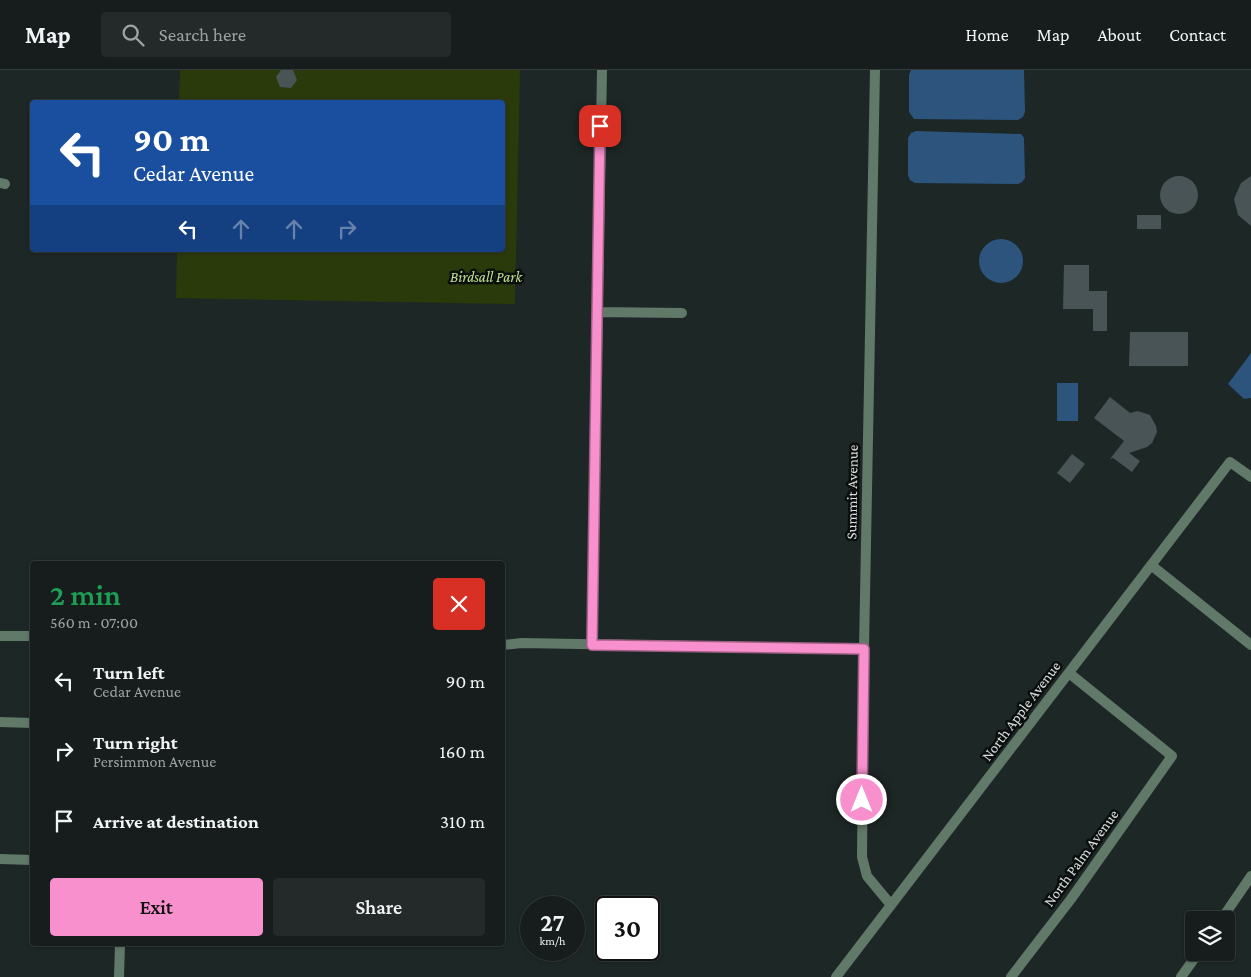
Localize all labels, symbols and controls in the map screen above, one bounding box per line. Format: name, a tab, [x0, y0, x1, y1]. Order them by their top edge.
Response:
search box	[101, 12, 451, 57]
text: Map	[25, 21, 71, 48]
icon: search	[119, 21, 147, 49]
text: Search here	[159, 24, 246, 45]
text: Home	[966, 25, 1009, 45]
text: Map	[1037, 25, 1069, 45]
text: About	[1097, 25, 1141, 45]
text: Contact	[1169, 25, 1226, 45]
pin	[579, 105, 621, 147]
icon: arrive	[586, 112, 614, 140]
icon: left	[50, 120, 115, 185]
text: 90 m	[133, 120, 210, 159]
text: Cedar Avenue	[133, 161, 254, 186]
icon: left	[174, 215, 202, 243]
icon: ahead	[227, 215, 255, 243]
icon: ahead	[280, 215, 308, 243]
icon: right	[333, 215, 361, 243]
park label: Birdsall Park	[450, 269, 523, 285]
street label: Summit Avenue	[843, 444, 861, 540]
text: 2 min	[50, 578, 121, 611]
button: close	[433, 578, 485, 630]
text: 560 m · 07:00	[50, 614, 138, 631]
street label: North Apple Avenue	[978, 658, 1065, 764]
text: Turn left	[93, 662, 165, 683]
icon: left	[50, 667, 78, 695]
text: 90 m	[446, 671, 485, 692]
text: Cedar Avenue	[93, 683, 181, 700]
text: Turn right	[93, 732, 178, 753]
icon: right	[50, 737, 78, 765]
text: 160 m	[439, 741, 485, 762]
text: Persimmon Avenue	[93, 753, 216, 770]
position arrow	[835, 773, 887, 825]
street label: North Palm Avenue	[1041, 806, 1122, 909]
icon: arrive	[50, 807, 78, 835]
text: Arrive at destination	[93, 811, 259, 832]
text: 310 m	[440, 811, 485, 832]
button: Exit	[50, 878, 263, 936]
button: Share	[273, 878, 485, 936]
speed limit sign: 30	[595, 896, 660, 961]
text: 27	[540, 909, 565, 936]
map controls	[1185, 911, 1235, 961]
button: layers	[1185, 911, 1235, 961]
text: km/h	[540, 934, 565, 948]

